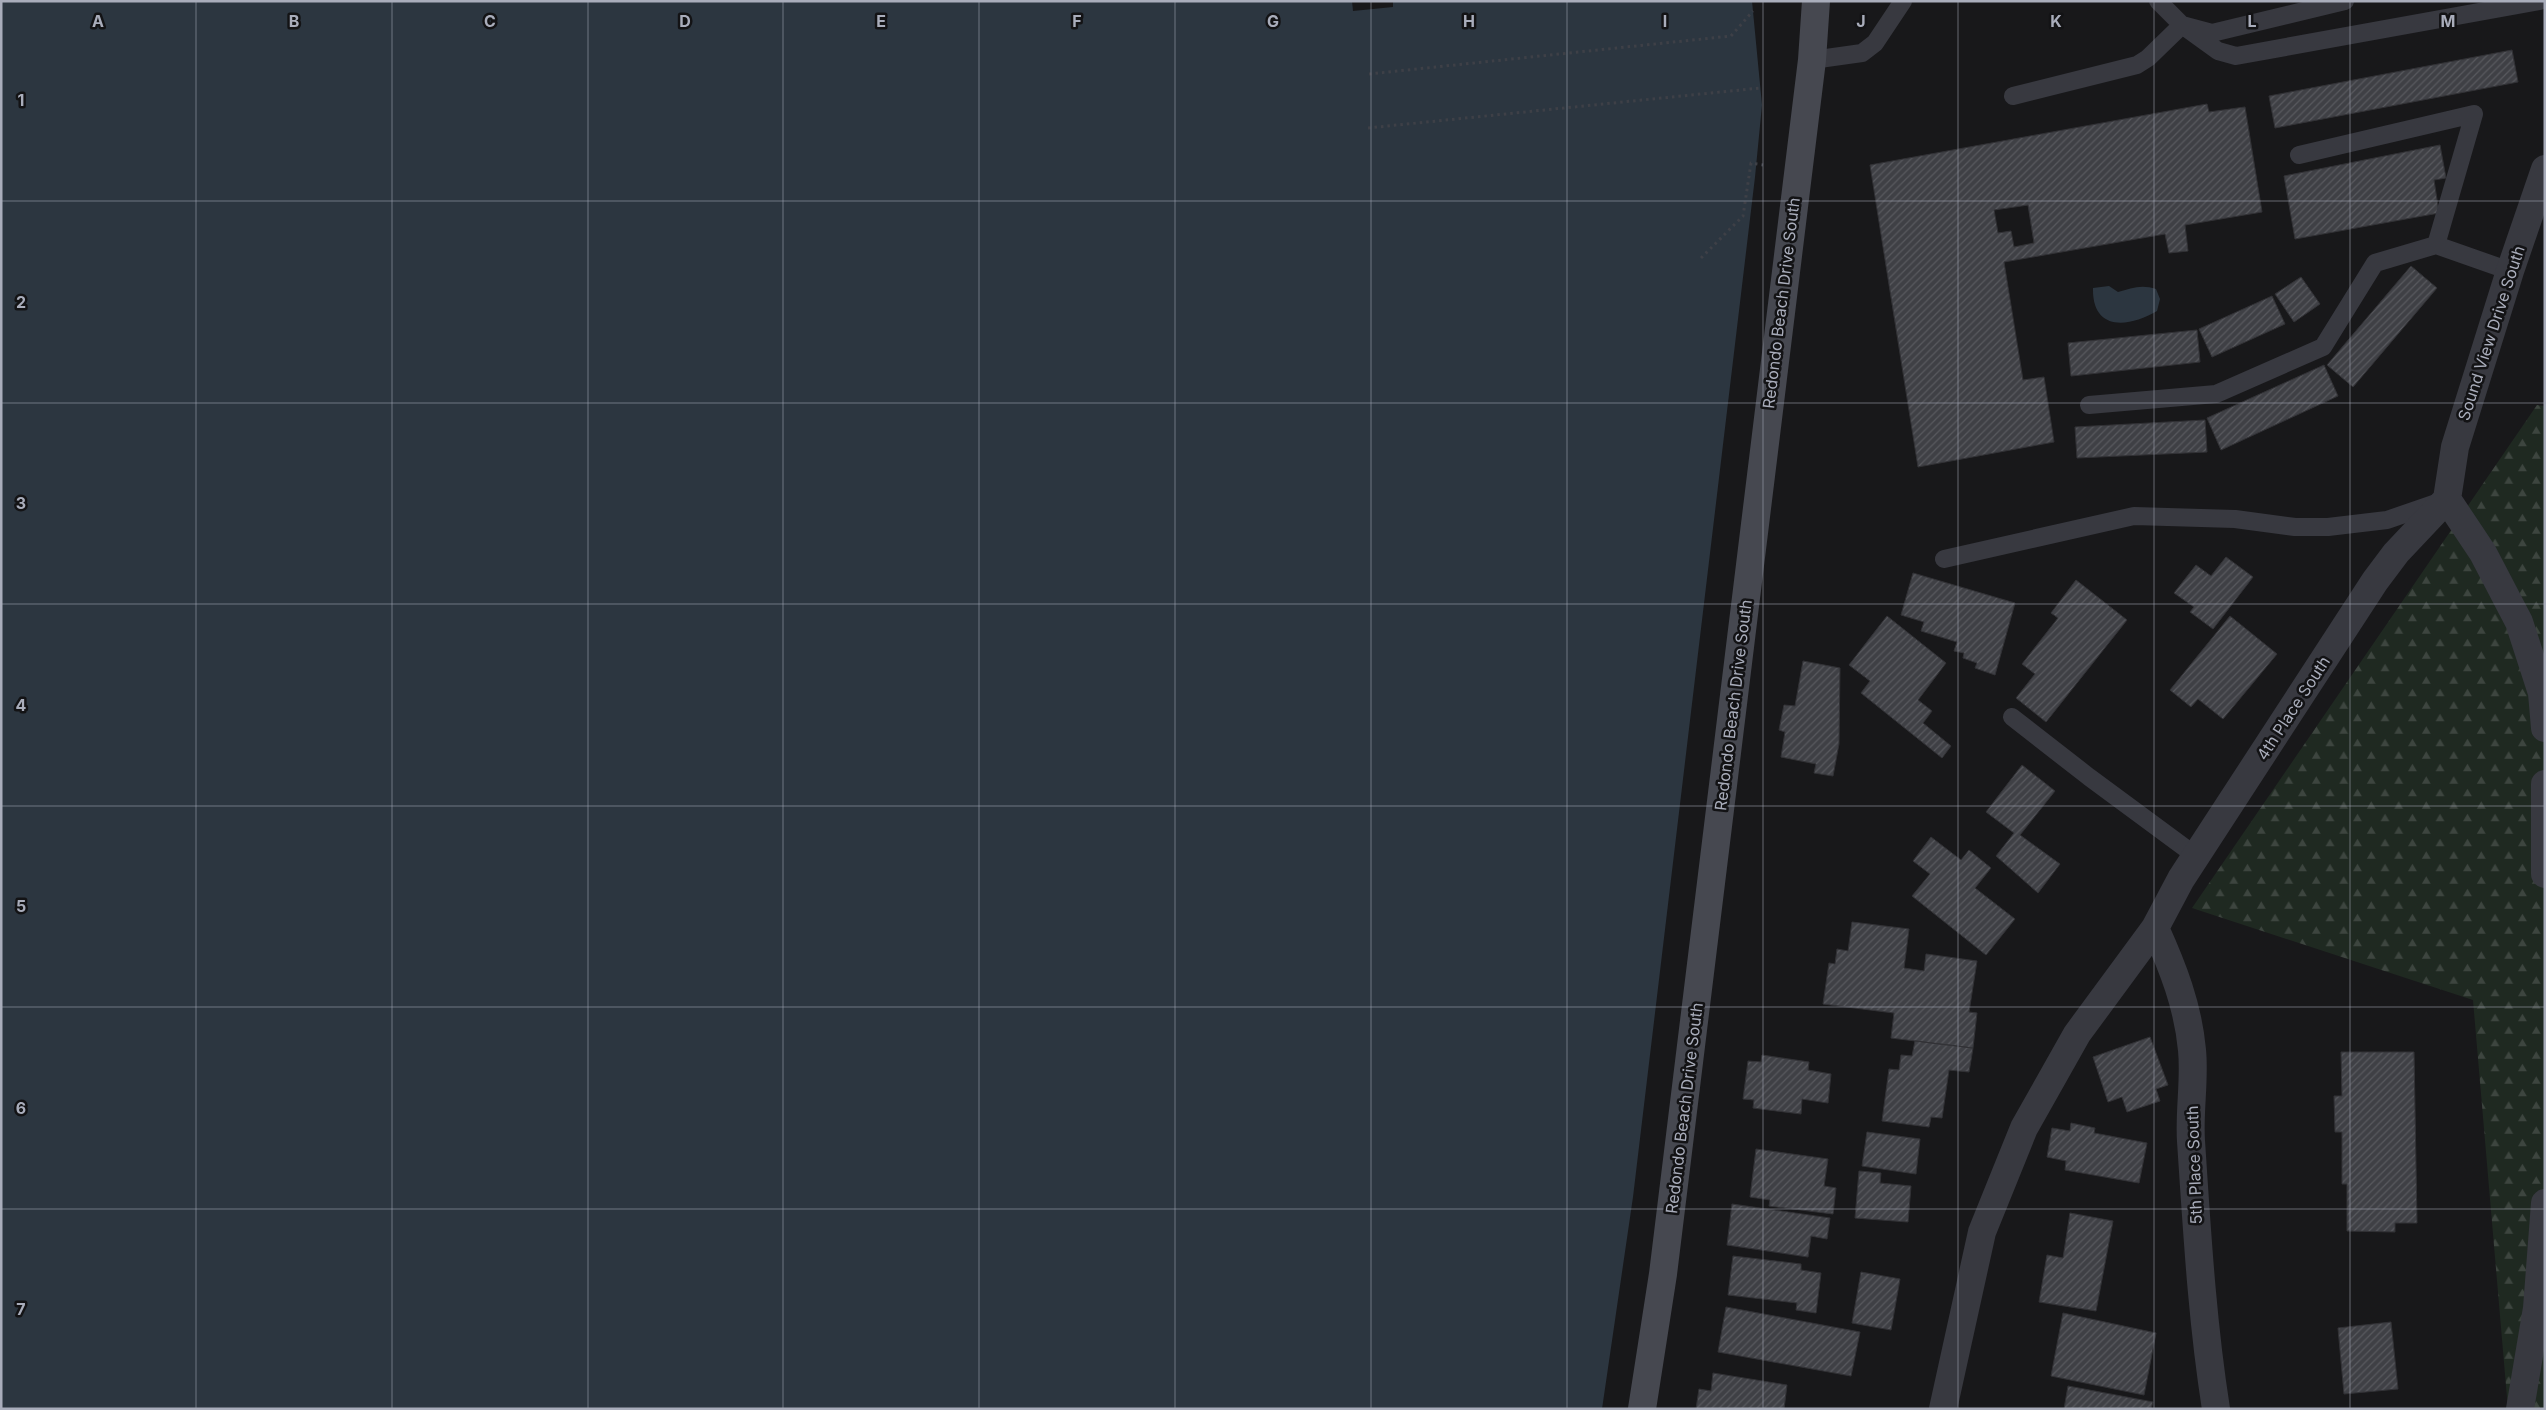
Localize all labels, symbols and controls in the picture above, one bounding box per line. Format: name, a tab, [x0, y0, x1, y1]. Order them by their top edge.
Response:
text: A	[92, 11, 104, 31]
text: B	[289, 11, 299, 31]
text: C	[484, 11, 496, 31]
text: D	[679, 11, 691, 31]
text: E	[876, 11, 886, 31]
text: F	[1072, 11, 1082, 31]
text: G	[1267, 11, 1279, 31]
text: H	[1463, 11, 1475, 31]
text: I	[1663, 11, 1667, 31]
text: J	[1856, 11, 1866, 31]
text: K	[2050, 11, 2062, 31]
text: L	[2247, 11, 2257, 31]
text: M	[2441, 11, 2455, 31]
text: 1	[18, 90, 24, 110]
street label: Redondo Beach Drive South	[1758, 196, 1804, 410]
street label: Sound View Drive South	[2453, 243, 2529, 423]
text: 2	[16, 292, 26, 312]
text: 3	[16, 493, 26, 513]
street label: Redondo Beach Drive South	[1710, 598, 1756, 812]
street label: 4th Place South	[2252, 652, 2334, 764]
text: 4	[16, 695, 27, 715]
text: 5	[16, 896, 26, 916]
street label: Redondo Beach Drive South	[1661, 1001, 1707, 1215]
text: 6	[16, 1098, 26, 1118]
street label: 5th Place South	[2182, 1105, 2206, 1225]
text: 7	[16, 1299, 26, 1319]

